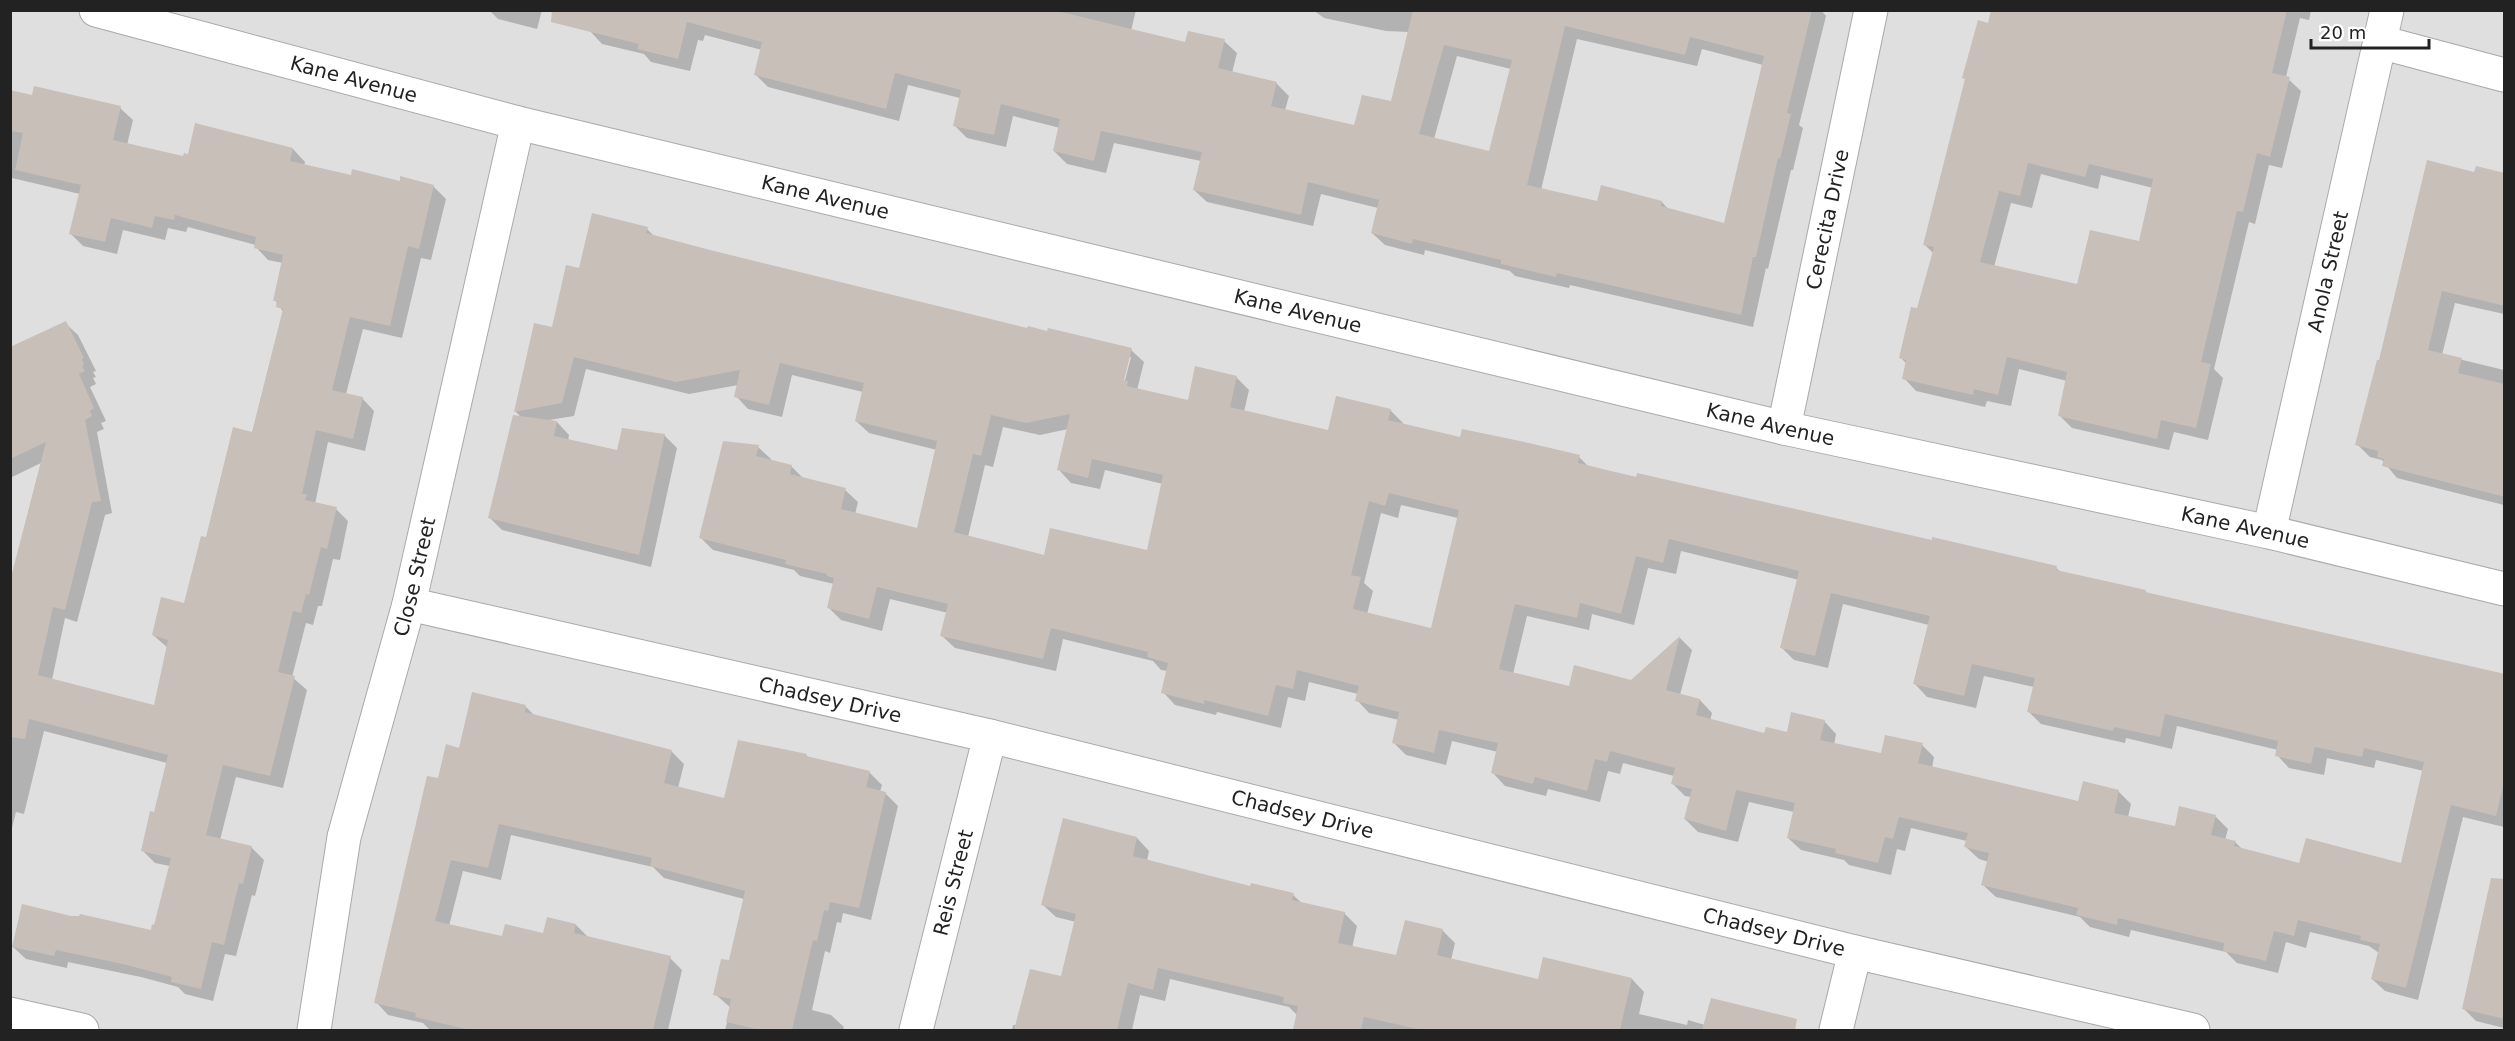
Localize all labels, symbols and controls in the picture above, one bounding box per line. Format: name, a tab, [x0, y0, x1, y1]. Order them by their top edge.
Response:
scale bar	[2311, 12, 2430, 50]
text: 20 m	[2320, 22, 2366, 43]
street label: Kane Avenue	[288, 51, 420, 108]
street label: Cerecita Drive	[1801, 147, 1854, 292]
street label: Kane Avenue	[759, 170, 892, 224]
street label: Anola Street	[2303, 208, 2353, 335]
street label: Kane Avenue	[1231, 284, 1364, 338]
street label: Kane Avenue	[1704, 398, 1837, 450]
street label: Kane Avenue	[2179, 502, 2312, 553]
street label: Close Street	[389, 515, 440, 639]
street label: Chadsey Drive	[756, 672, 904, 728]
street label: Chadsey Drive	[1229, 785, 1376, 843]
street label: Reis Street	[928, 827, 978, 938]
street label: Chadsey Drive	[1700, 902, 1848, 961]

